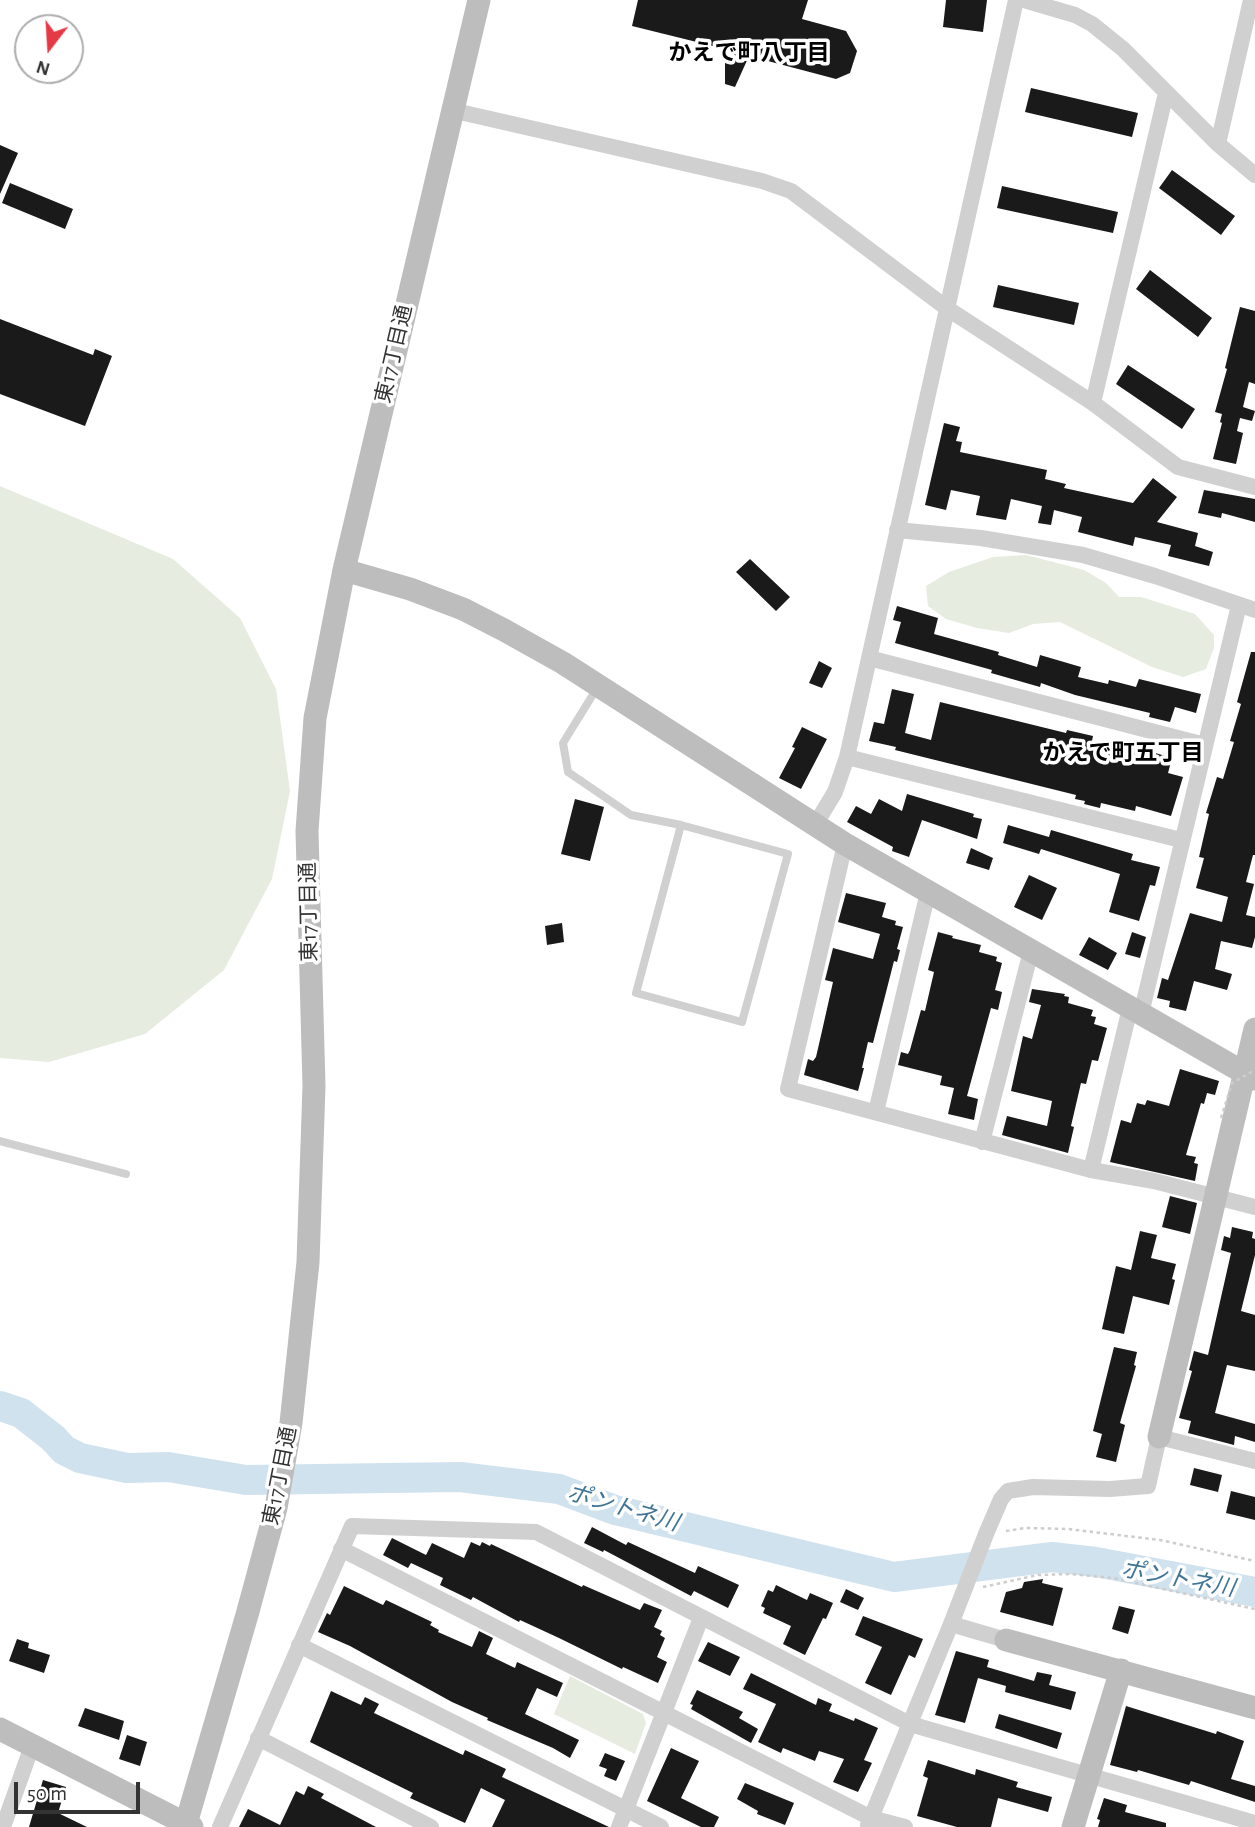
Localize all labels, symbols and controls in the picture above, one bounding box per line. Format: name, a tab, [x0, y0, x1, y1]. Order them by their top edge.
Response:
north arrow	[14, 14, 84, 84]
district label: かえで町八丁目	[669, 39, 829, 67]
text: N	[34, 57, 52, 79]
street label: 東17丁目通	[370, 302, 418, 406]
district label: かえで町五丁目	[1043, 739, 1203, 767]
street label: 東17丁目通	[296, 862, 322, 962]
street label: 東17丁目通	[258, 1425, 302, 1527]
water label: ポントネ川	[564, 1479, 682, 1537]
water label: ポントネ川	[1119, 1555, 1237, 1603]
scale bar	[18, 1768, 144, 1812]
text: 50 m	[27, 1783, 67, 1804]

